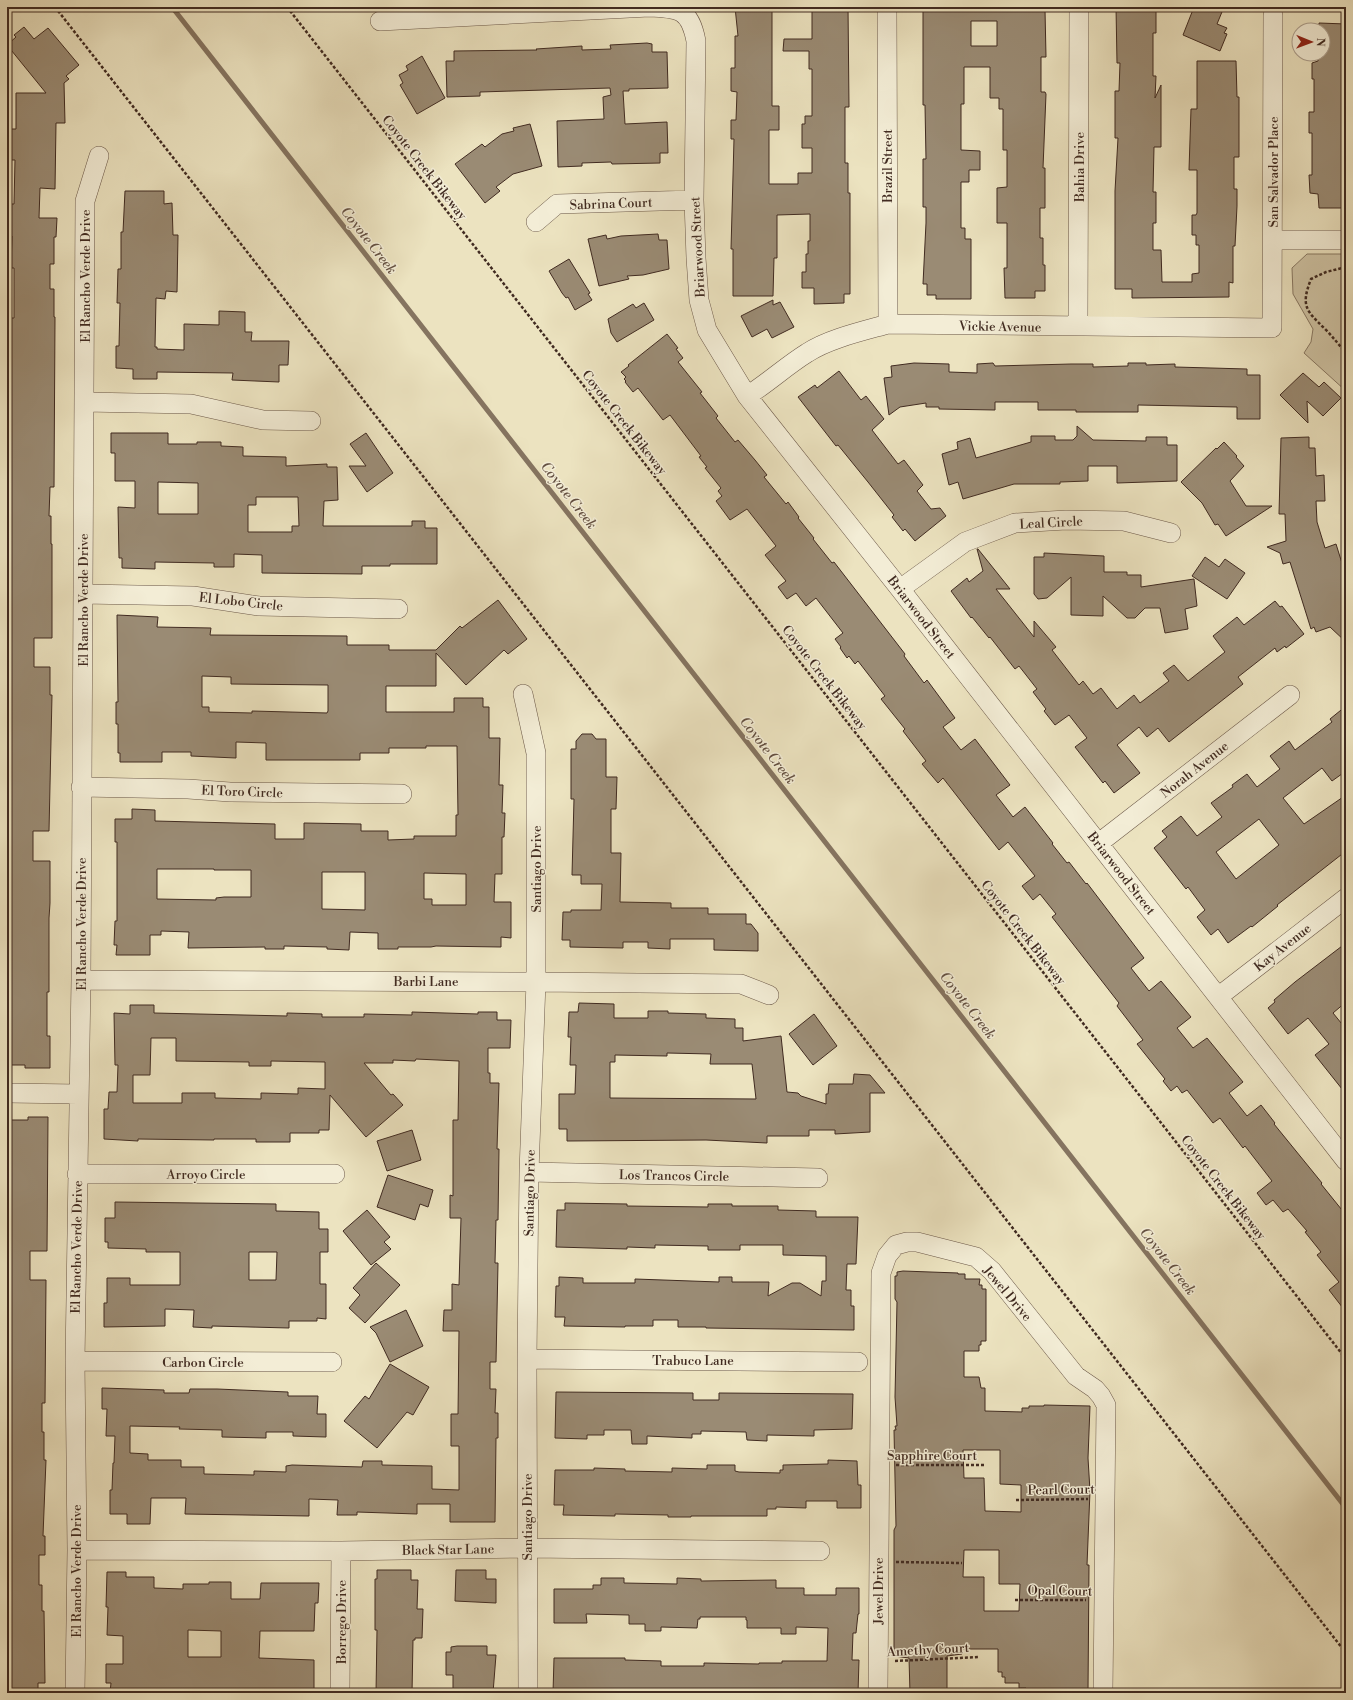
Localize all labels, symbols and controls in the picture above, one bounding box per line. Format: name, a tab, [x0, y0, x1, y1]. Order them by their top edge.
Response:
north arrow	[1291, 22, 1331, 62]
text: N	[1313, 38, 1327, 47]
street label: Coyote Creek Bikeway	[378, 112, 470, 224]
street label: San Salvador Place	[1266, 116, 1282, 227]
street label: Brazil Street	[880, 129, 896, 204]
street label: Bahia Drive	[1072, 132, 1088, 203]
street label: Sabrina Court	[569, 195, 653, 213]
street label: Briarwood Street	[687, 196, 709, 299]
water label: Coyote Creek	[336, 203, 400, 278]
street label: El Rancho Verde Drive	[78, 209, 94, 343]
street label: Vickie Avenue	[958, 318, 1042, 336]
street label: Coyote Creek Bikeway	[578, 367, 670, 479]
water label: Coyote Creek	[536, 458, 600, 533]
street label: Leal Circle	[1019, 513, 1084, 533]
street label: El Rancho Verde Drive	[76, 533, 92, 667]
street label: Briarwood Street	[883, 572, 959, 663]
street label: El Lobo Circle	[198, 590, 284, 614]
street label: Coyote Creek Bikeway	[778, 622, 870, 734]
water label: Coyote Creek	[735, 713, 799, 788]
street label: Norah Avenue	[1157, 738, 1232, 801]
street label: El Toro Circle	[201, 783, 284, 801]
street label: Santiago Drive	[529, 825, 545, 913]
street label: Briarwood Street	[1083, 828, 1159, 919]
street label: El Rancho Verde Drive	[74, 857, 90, 991]
street label: Coyote Creek Bikeway	[977, 877, 1069, 989]
street label: Kay Avenue	[1251, 920, 1315, 975]
water label: Coyote Creek	[935, 968, 999, 1043]
street label: Barbi Lane	[392, 974, 459, 990]
street label: Coyote Creek Bikeway	[1177, 1132, 1269, 1244]
street label: Santiago Drive	[521, 1149, 539, 1237]
street label: Arroyo Circle	[166, 1167, 246, 1183]
street label: Los Trancos Circle	[619, 1167, 730, 1185]
street label: El Rancho Verde Drive	[68, 1180, 86, 1314]
water label: Coyote Creek	[1135, 1224, 1199, 1299]
street label: Jewel Drive	[979, 1262, 1035, 1325]
street label: Trabuco Lane	[652, 1353, 734, 1369]
street label: Carbon Circle	[162, 1355, 244, 1371]
street label: Sapphire Court	[887, 1448, 977, 1464]
street label: Santiago Drive	[520, 1473, 536, 1561]
street label: Pearl Court	[1027, 1481, 1095, 1499]
street label: El Rancho Verde Drive	[69, 1504, 85, 1638]
street label: Black Star Lane	[401, 1541, 495, 1559]
street label: Jewel Drive	[871, 1557, 887, 1626]
street label: Borrego Drive	[334, 1579, 350, 1665]
street label: Opal Court	[1027, 1582, 1093, 1600]
street label: Amethy Court	[885, 1640, 970, 1660]

